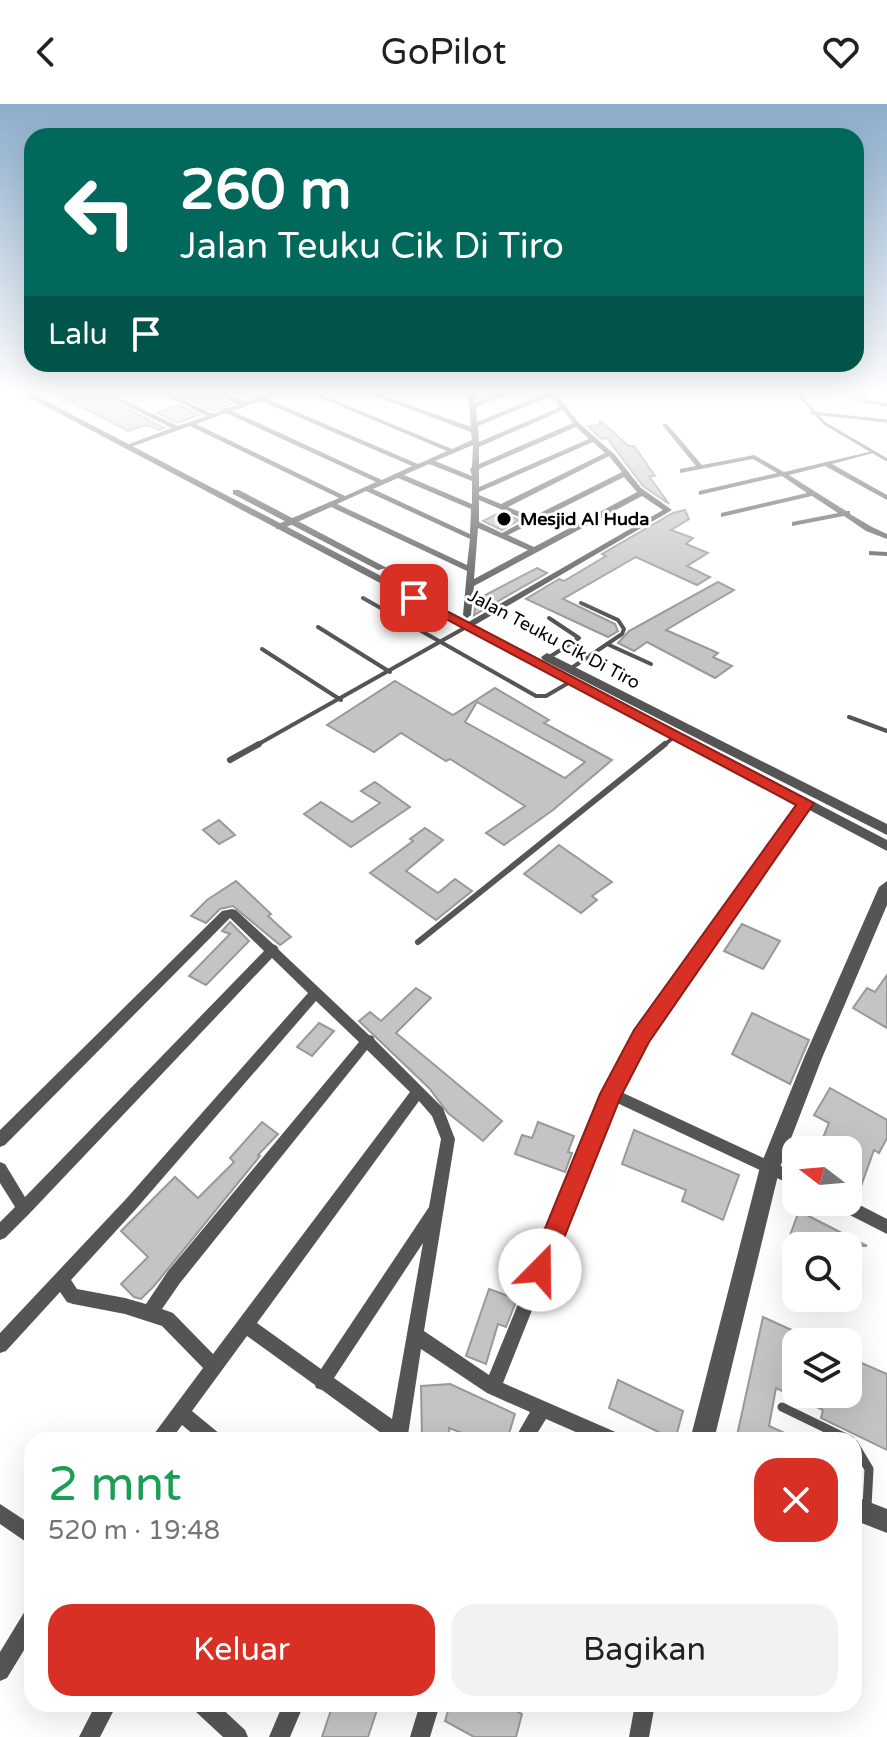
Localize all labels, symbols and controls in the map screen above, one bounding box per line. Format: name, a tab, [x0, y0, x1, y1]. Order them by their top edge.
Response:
icon: back	[24, 30, 68, 74]
icon: heart	[819, 30, 863, 74]
text: GoPilot	[381, 31, 506, 74]
text: 260 m	[180, 157, 351, 224]
icon: left	[48, 160, 152, 264]
text: Jalan Teuku Cik Di Tiro	[180, 225, 564, 268]
icon: arrive	[124, 312, 168, 356]
text: Lalu	[48, 316, 108, 353]
place label: Mesjid Al Huda	[520, 508, 649, 530]
marker: Mesjid Al Huda	[495, 510, 513, 528]
pin	[380, 564, 448, 632]
icon: arrive	[392, 576, 436, 620]
street label: Jalan Teuku Cik Di Tiro	[464, 584, 644, 694]
north arrow	[782, 1136, 862, 1216]
map controls	[782, 1136, 862, 1408]
position arrow	[498, 1228, 582, 1312]
button: search	[782, 1232, 862, 1312]
button: layers	[782, 1328, 862, 1408]
text: 2 mnt	[48, 1456, 182, 1514]
button: close	[754, 1458, 838, 1542]
text: 520 m · 19:48	[48, 1515, 220, 1546]
button: Keluar	[48, 1604, 435, 1696]
button: Bagikan	[451, 1604, 838, 1696]

